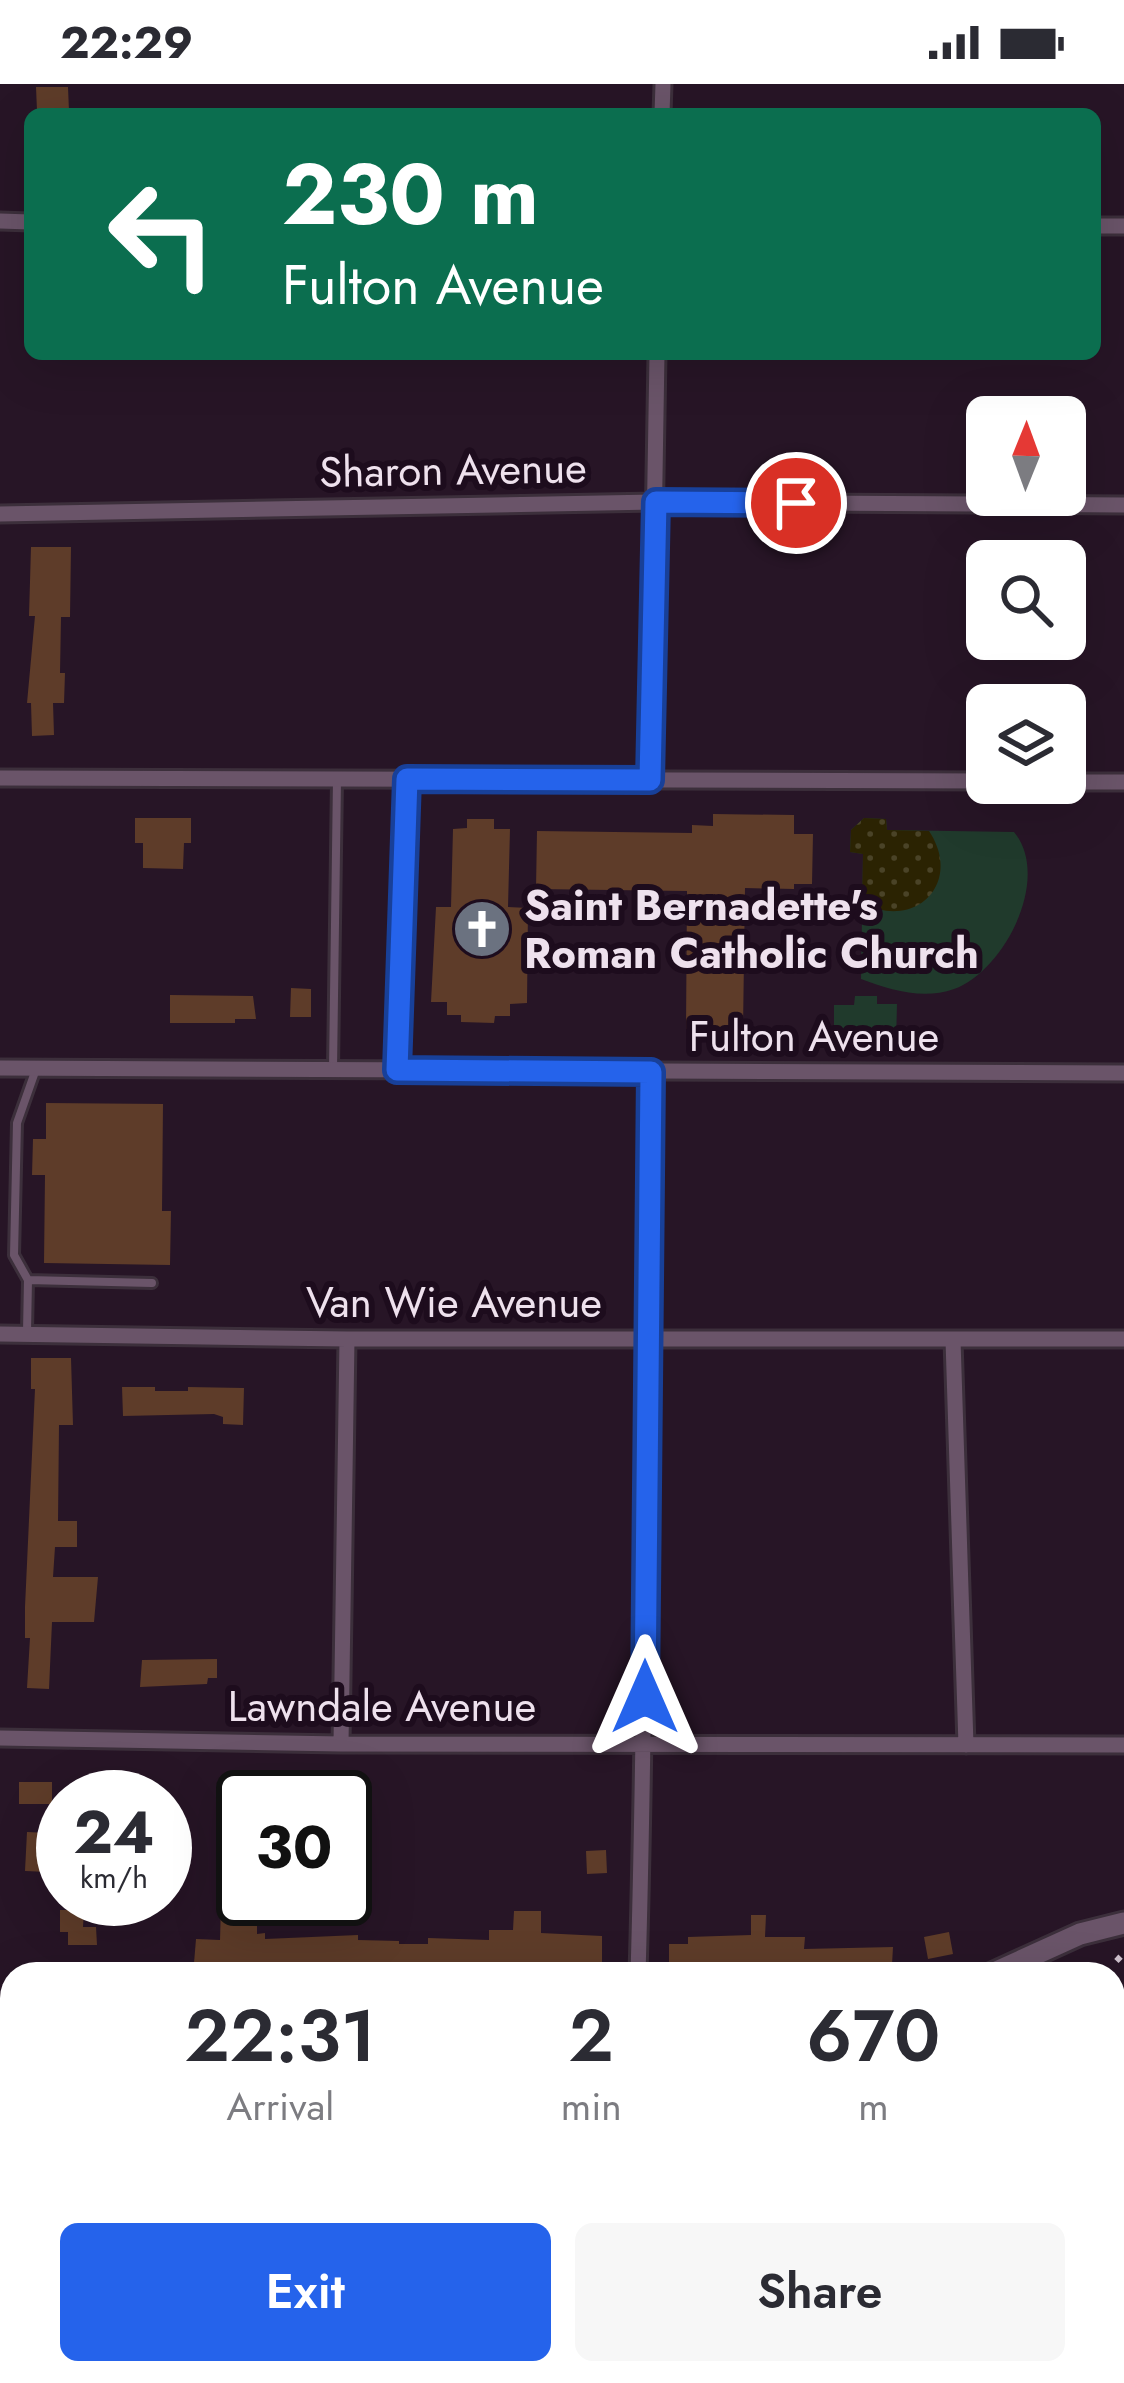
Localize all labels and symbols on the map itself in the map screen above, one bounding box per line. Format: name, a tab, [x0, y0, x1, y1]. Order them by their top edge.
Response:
north arrow	[966, 396, 1086, 516]
street label: Sharon Avenue	[319, 437, 587, 503]
pin	[745, 452, 847, 554]
place label: Saint Bernadette's Roman Catholic Church	[524, 875, 979, 984]
church icon: Saint Bernadette's Roman Catholic Church	[451, 898, 513, 960]
street label: Fulton Avenue	[689, 1006, 939, 1067]
street label: Van Wie Avenue	[306, 1272, 602, 1333]
position arrow	[582, 1634, 708, 1760]
street label: Lawndale Avenue	[228, 1676, 536, 1737]
speed limit sign: 30	[216, 1770, 372, 1926]

